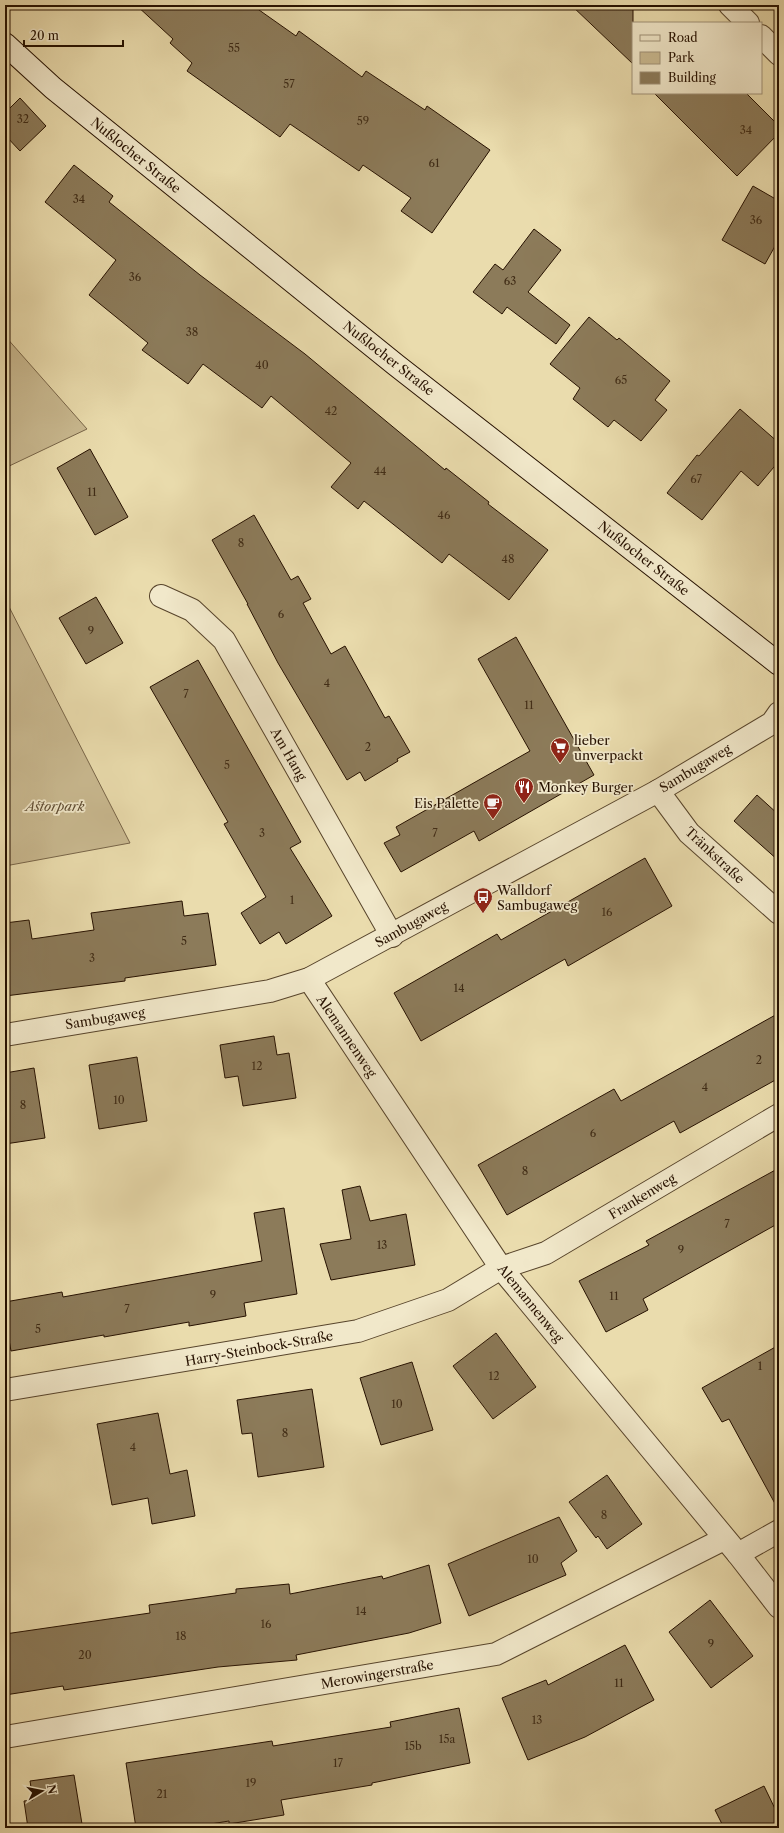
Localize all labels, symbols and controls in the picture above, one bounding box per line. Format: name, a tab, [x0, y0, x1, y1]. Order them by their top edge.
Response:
scale bar	[24, 22, 123, 48]
legend	[632, 22, 762, 94]
text: 20 m	[30, 28, 59, 43]
text: Road	[668, 30, 698, 45]
house number: 55	[228, 41, 240, 55]
text: Park	[668, 50, 695, 65]
text: Building	[668, 70, 716, 85]
house number: 57	[283, 77, 295, 91]
house number: 32	[17, 112, 29, 126]
street label: Nußlocher Straße	[88, 114, 184, 196]
house number: 59	[357, 114, 369, 128]
house number: 34	[740, 123, 752, 137]
house number: 61	[428, 156, 440, 170]
house number: 34	[73, 192, 85, 206]
house number: 36	[750, 213, 763, 227]
house number: 36	[129, 270, 142, 284]
house number: 63	[504, 274, 516, 288]
street label: Nußlocher Straße	[340, 317, 438, 399]
house number: 38	[186, 325, 198, 339]
house number: 40	[255, 358, 269, 372]
house number: 65	[615, 373, 627, 387]
house number: 42	[325, 404, 337, 418]
house number: 44	[374, 464, 386, 478]
house number: 67	[690, 472, 702, 486]
house number: 11	[87, 485, 97, 499]
house number: 46	[438, 508, 451, 522]
street label: Nußlocher Straße	[595, 517, 693, 599]
house number: 8	[238, 536, 244, 550]
house number: 48	[502, 552, 514, 566]
house number: 6	[278, 607, 285, 621]
house number: 9	[88, 624, 94, 638]
house number: 4	[324, 676, 330, 690]
house number: 7	[183, 687, 189, 701]
house number: 11	[524, 698, 534, 712]
street label: Am Hang	[267, 724, 311, 783]
place label: lieber unverpackt	[574, 732, 643, 763]
supermarket icon: lieber unverpackt	[549, 736, 571, 764]
house number: 2	[365, 740, 371, 754]
street label: Sambugaweg	[656, 740, 734, 796]
house number: 5	[224, 758, 230, 772]
restaurant icon: Monkey Burger	[513, 776, 535, 804]
place label: Monkey Burger	[538, 779, 634, 795]
cafe icon: Eis Palette	[482, 792, 504, 820]
place label: Eis Palette	[414, 795, 479, 811]
park label: Astorpark	[24, 798, 85, 814]
street label: Tränkstraße	[682, 823, 748, 887]
house number: 3	[259, 826, 265, 840]
house number: 7	[432, 826, 438, 840]
place label: Walldorf Sambugaweg	[496, 882, 578, 913]
bus stop icon: Walldorf Sambugaweg	[472, 886, 494, 914]
house number: 1	[290, 893, 295, 907]
street label: Sambugaweg	[372, 897, 450, 950]
house number: 16	[601, 905, 613, 919]
house number: 5	[181, 934, 187, 948]
house number: 3	[89, 951, 95, 965]
house number: 14	[454, 981, 464, 995]
street label: Alemannenweg	[313, 991, 380, 1080]
street label: Sambugaweg	[64, 1004, 146, 1032]
house number: 2	[756, 1053, 762, 1067]
house number: 12	[252, 1059, 262, 1073]
house number: 4	[702, 1080, 708, 1094]
house number: 10	[113, 1093, 125, 1107]
house number: 8	[20, 1098, 26, 1112]
house number: 6	[590, 1126, 597, 1140]
house number: 8	[522, 1164, 528, 1178]
street label: Frankenweg	[606, 1170, 679, 1222]
house number: 7	[724, 1217, 730, 1231]
house number: 13	[377, 1238, 387, 1252]
house number: 9	[678, 1243, 684, 1257]
street label: Alemannenweg	[494, 1260, 567, 1345]
house number: 9	[210, 1288, 216, 1302]
house number: 11	[609, 1289, 619, 1303]
house number: 7	[124, 1302, 130, 1316]
house number: 5	[35, 1322, 41, 1336]
street label: Harry-Steinbock-Straße	[184, 1327, 334, 1369]
house number: 1	[758, 1359, 763, 1373]
house number: 12	[489, 1369, 499, 1383]
house number: 10	[391, 1397, 403, 1411]
house number: 8	[282, 1426, 288, 1440]
house number: 4	[130, 1440, 136, 1454]
house number: 8	[601, 1508, 607, 1522]
house number: 10	[527, 1552, 539, 1566]
house number: 14	[356, 1604, 366, 1618]
house number: 16	[260, 1617, 272, 1631]
house number: 18	[175, 1629, 187, 1643]
house number: 9	[708, 1637, 714, 1651]
house number: 20	[78, 1648, 92, 1662]
street label: Merowingerstraße	[319, 1656, 435, 1692]
house number: 11	[614, 1676, 624, 1690]
house number: 13	[532, 1713, 542, 1727]
house number: 15a	[439, 1732, 455, 1746]
house number: 15b	[404, 1739, 422, 1753]
house number: 17	[333, 1756, 344, 1770]
north arrow	[22, 1771, 62, 1811]
house number: 19	[245, 1776, 257, 1790]
text: N	[44, 1783, 60, 1796]
house number: 21	[157, 1787, 168, 1801]

